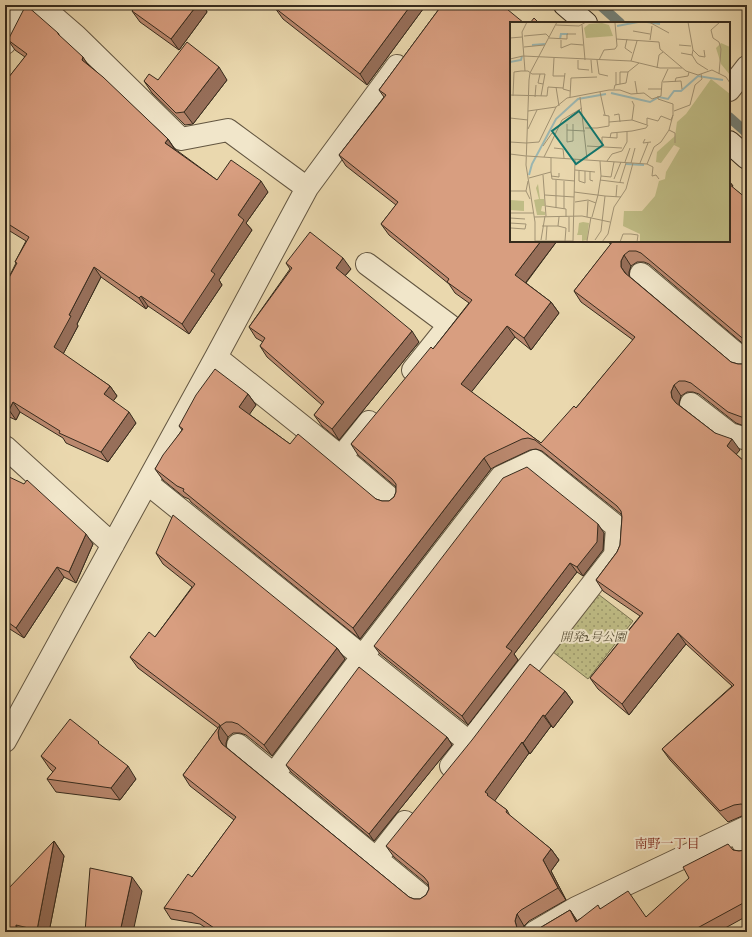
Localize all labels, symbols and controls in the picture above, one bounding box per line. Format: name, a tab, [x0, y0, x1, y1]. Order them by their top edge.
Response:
inset map	[510, 22, 730, 242]
park label: 開発2号公園	[560, 630, 628, 644]
district label: 南野一丁目	[634, 836, 700, 852]

